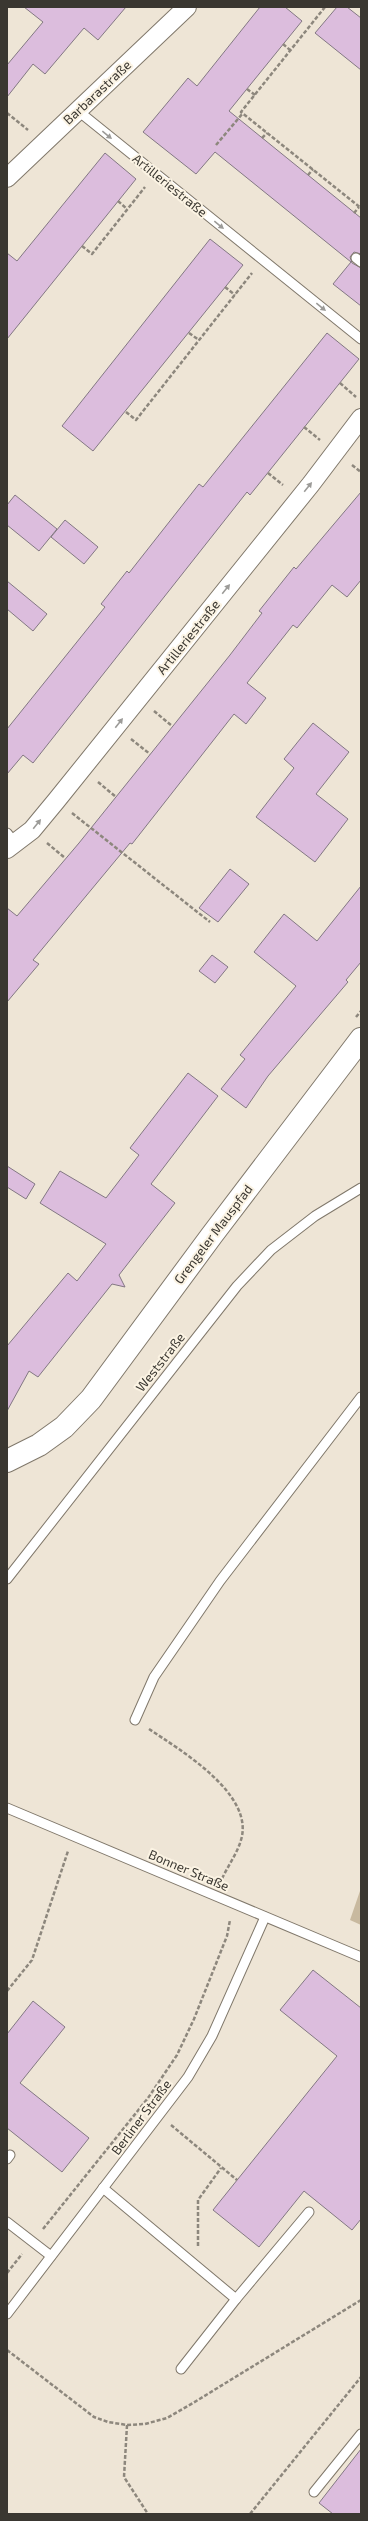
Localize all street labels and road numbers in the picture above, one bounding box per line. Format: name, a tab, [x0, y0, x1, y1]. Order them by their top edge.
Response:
street label: Barbarastraße	[60, 56, 134, 128]
street label: Artilleriestraße	[130, 150, 211, 220]
street label: Artilleriestraße	[153, 596, 223, 677]
street label: Grengeler Mauspfad	[170, 1181, 256, 1287]
street label: Weststraße	[132, 1329, 188, 1395]
street label: Bonner Straße	[146, 1846, 232, 1894]
street label: Berliner Straße	[108, 2076, 174, 2158]

